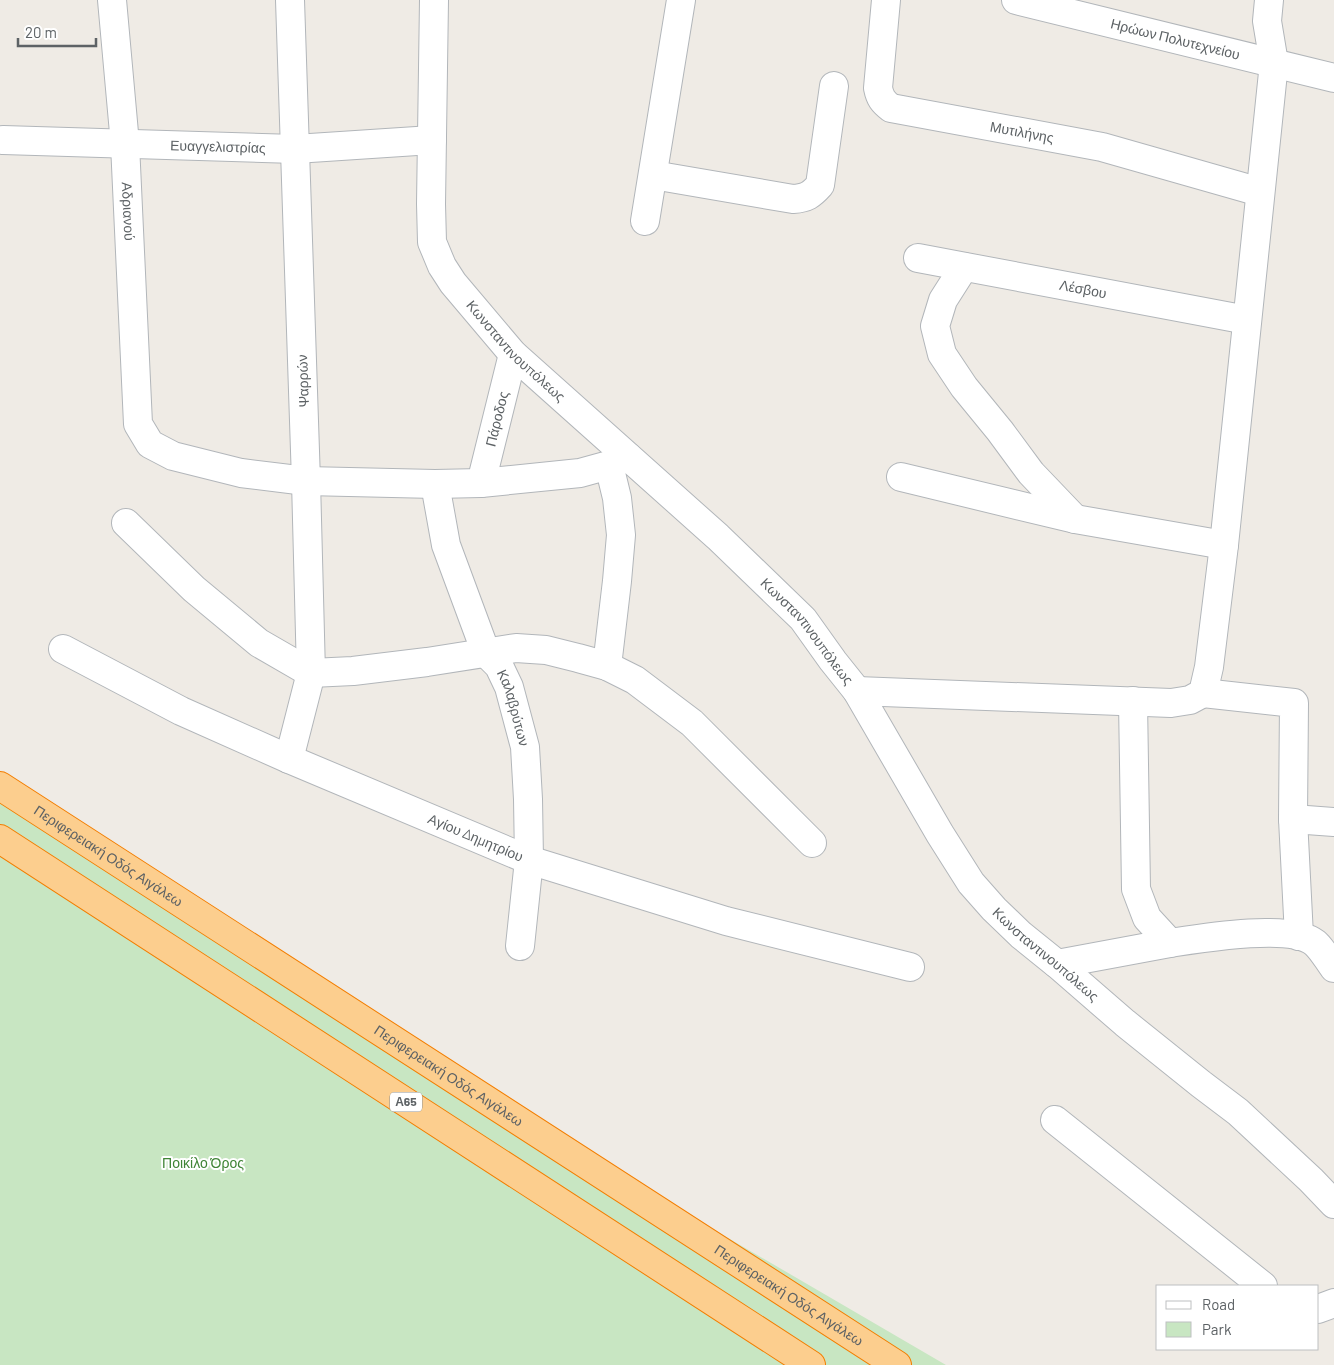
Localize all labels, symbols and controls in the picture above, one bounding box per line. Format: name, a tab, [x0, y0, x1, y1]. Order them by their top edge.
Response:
scale bar	[18, 15, 95, 47]
street label: Ηρώων Πολυτεχνείου	[1109, 15, 1242, 63]
text: 20 m	[25, 23, 57, 41]
street label: Μυτιλήνης	[989, 117, 1055, 146]
street label: Ευαγγελιστρίας	[170, 136, 266, 156]
street label: Αδριανού	[119, 182, 138, 241]
street label: Λέσβου	[1058, 276, 1108, 301]
street label: Κωνσταντινουπόλεως	[463, 297, 569, 405]
street label: Ψαρρών	[293, 354, 312, 408]
street label: Πάροδος	[481, 389, 511, 448]
street label: Κωνσταντινουπόλεως	[757, 574, 857, 688]
street label: Καλαβρύτων	[494, 667, 533, 748]
street label: Περιφερειακή Οδός Αιγάλεω	[31, 801, 186, 910]
street label: Αγίου Δημητρίου	[426, 810, 526, 865]
street label: Κωνσταντινουπόλεως	[989, 903, 1103, 1005]
street label: Περιφερειακή Οδός Αιγάλεω	[371, 1021, 527, 1129]
road number: Α65	[390, 1092, 422, 1112]
park label: Ποικίλο Όρος	[162, 1154, 244, 1171]
street label: Περιφερειακή Οδός Αιγάλεω	[712, 1241, 867, 1349]
legend	[1156, 1285, 1319, 1350]
text: Road	[1202, 1295, 1235, 1313]
text: Park	[1202, 1320, 1232, 1338]

